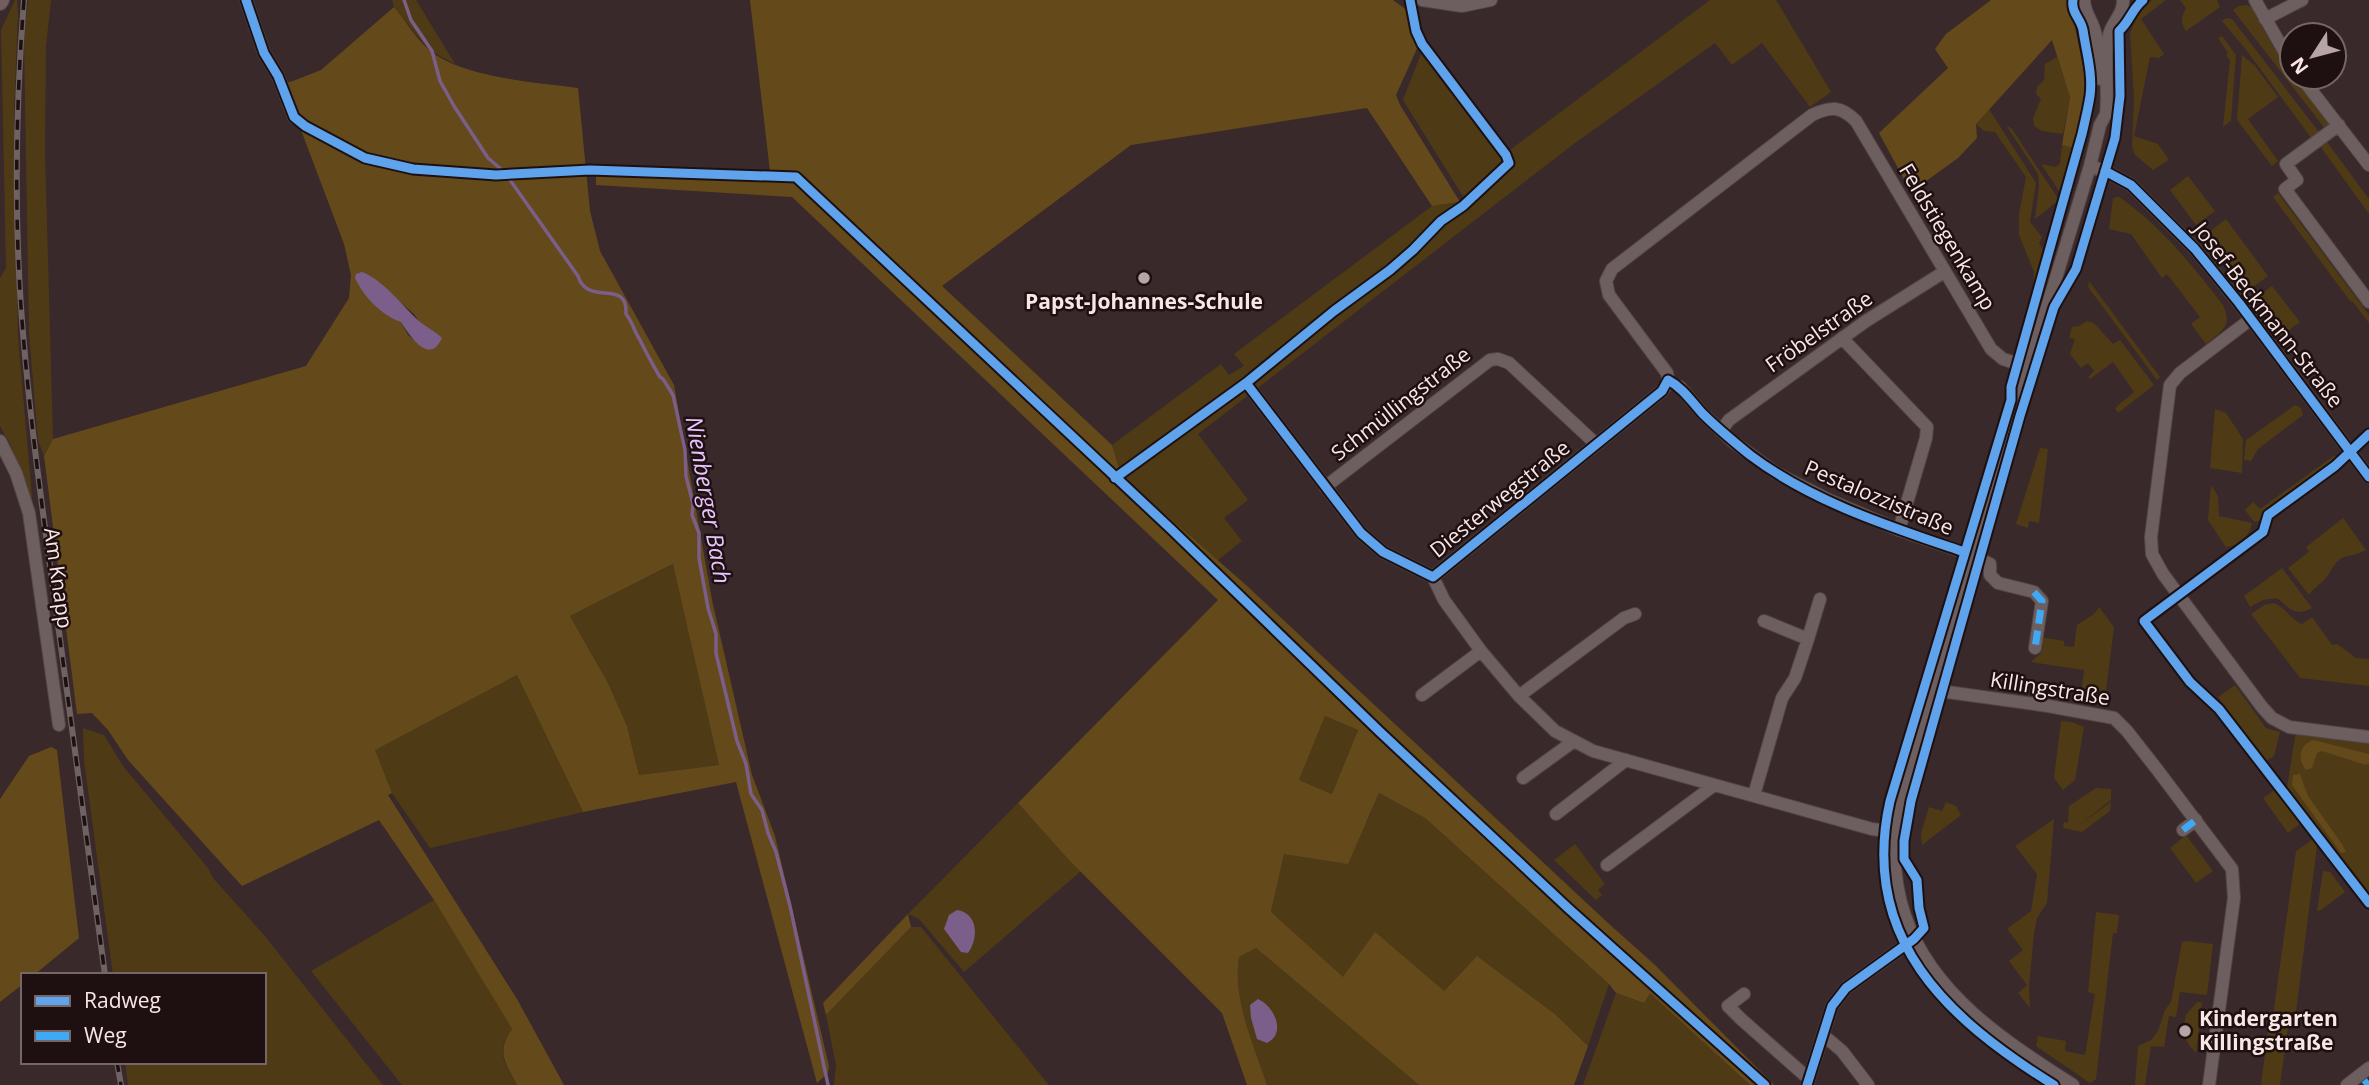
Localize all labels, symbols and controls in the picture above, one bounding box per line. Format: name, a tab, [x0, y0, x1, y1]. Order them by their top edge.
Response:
north arrow	[2278, 21, 2348, 91]
text: N	[2284, 52, 2314, 80]
street label: Feldstiegenkamp	[1893, 158, 2003, 315]
street label: Josef-Beckmann-Straße	[2186, 214, 2350, 413]
marker: Papst-Johannes-Schule	[1136, 270, 1152, 286]
street label: Fröbelstraße	[1759, 284, 1877, 378]
place label: Papst-Johannes-Schule	[1025, 287, 1263, 315]
street label: Schmüllingstraße	[1325, 340, 1476, 466]
water label: Nienberger Bach	[679, 414, 739, 586]
street label: Diesterwegstraße	[1424, 433, 1575, 563]
street label: Pestalozzistraße	[1801, 453, 1958, 541]
street label: Am Knapp	[38, 526, 80, 630]
street label: Killingstraße	[1988, 665, 2112, 711]
legend	[21, 973, 266, 1064]
text: Radweg	[84, 986, 161, 1014]
place label: Kindergarten Killingstraße	[2199, 1004, 2338, 1056]
text: Weg	[84, 1021, 127, 1049]
marker: Kindergarten Killingstraße	[2177, 1023, 2193, 1039]

